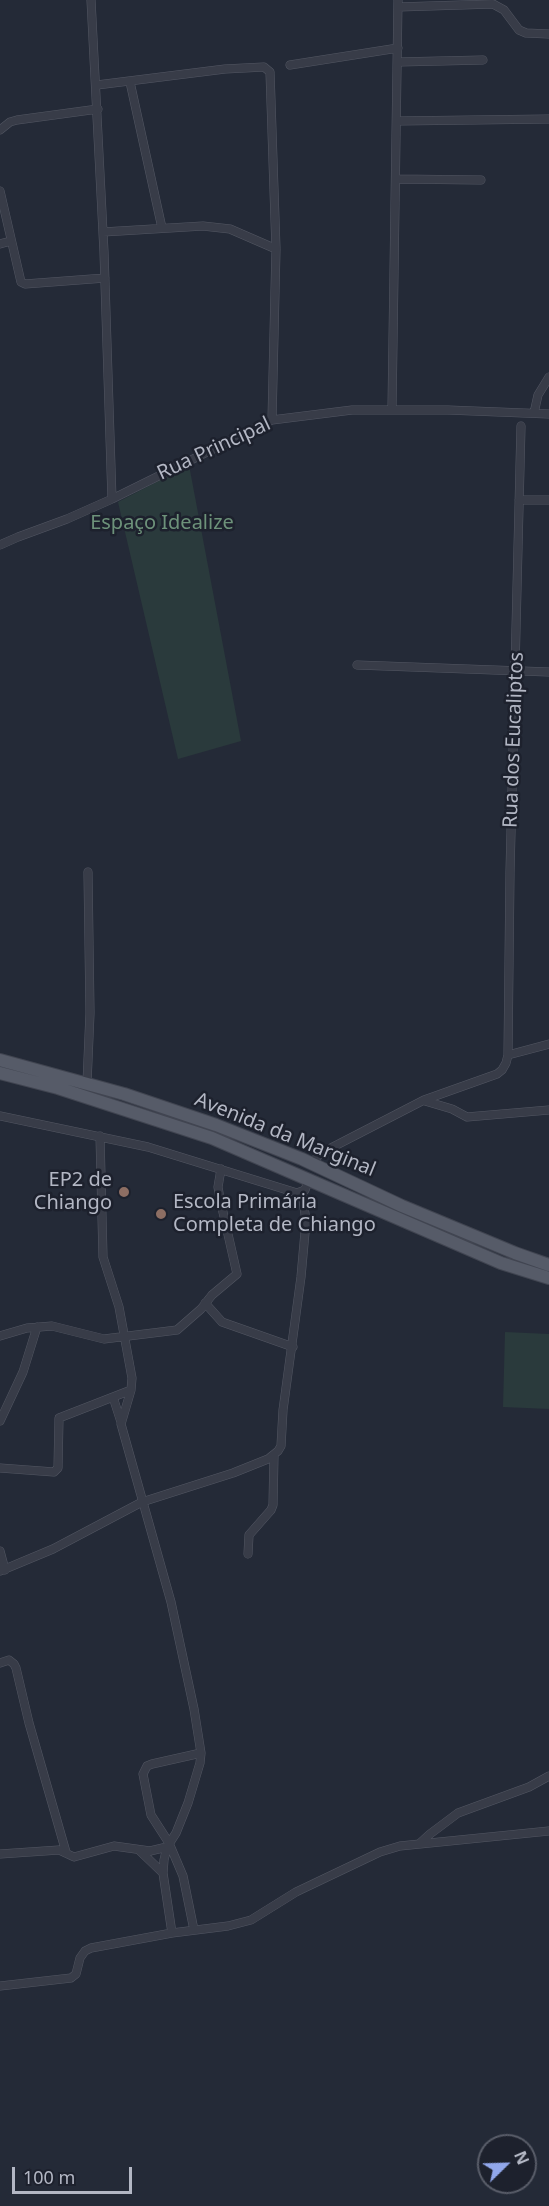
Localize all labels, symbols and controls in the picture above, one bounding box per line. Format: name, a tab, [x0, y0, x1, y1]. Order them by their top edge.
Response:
street label: Rua Principal	[153, 412, 275, 486]
park label: Espaço Idealize	[90, 511, 234, 535]
street label: Rua dos Eucaliptos	[499, 652, 529, 828]
street label: Avenida da Marginal	[191, 1088, 379, 1182]
place label: EP2 de Chiango	[34, 1168, 112, 1215]
marker: EP2 de Chiango	[117, 1185, 131, 1199]
place label: Escola Primária Completa de Chiango	[173, 1190, 376, 1237]
marker: Escola Primária Completa de Chiango	[154, 1207, 168, 1221]
north arrow	[477, 2134, 537, 2194]
text: N	[509, 2147, 534, 2168]
scale bar	[15, 2155, 135, 2193]
text: 100 m	[23, 2165, 75, 2189]

